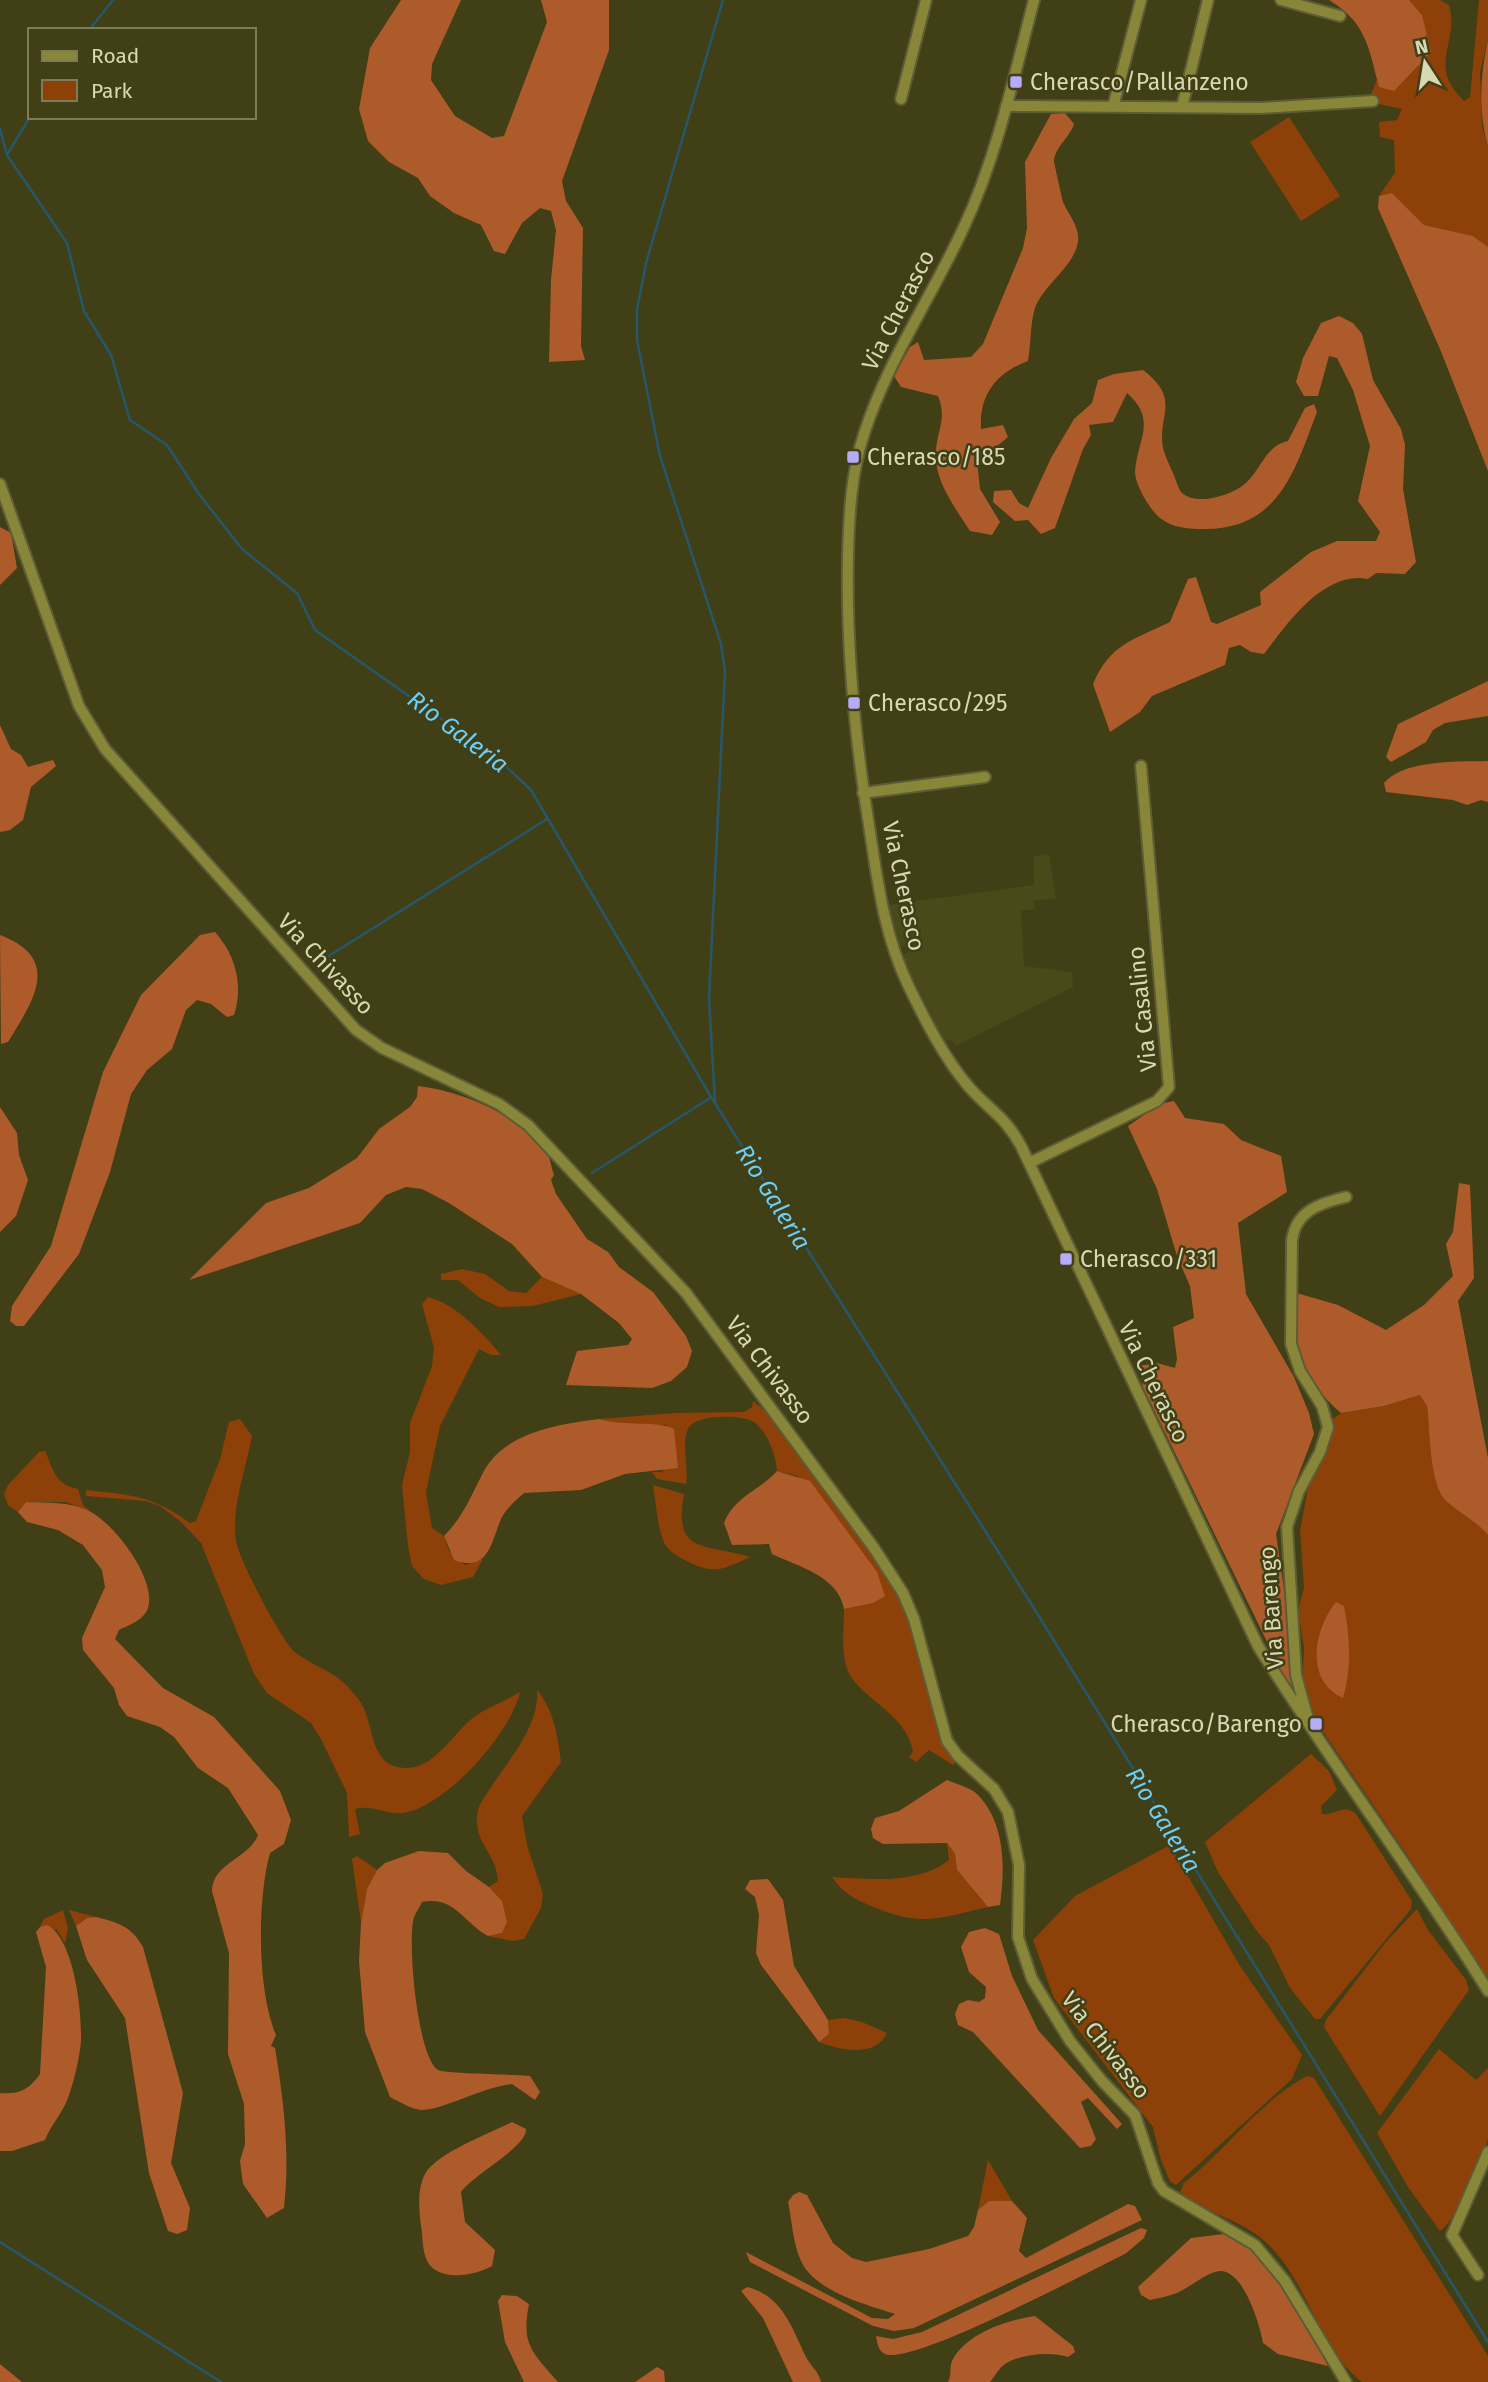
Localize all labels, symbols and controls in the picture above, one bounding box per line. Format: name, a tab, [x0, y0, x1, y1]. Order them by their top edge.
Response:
legend	[28, 28, 256, 119]
north arrow	[1390, 28, 1460, 98]
text: N	[1413, 34, 1430, 59]
text: Road	[91, 43, 139, 69]
place label: Cherasco/Pallanzeno	[1030, 68, 1249, 96]
marker: Cherasco/Pallanzeno	[1008, 74, 1024, 90]
text: Park	[91, 78, 133, 104]
street label: Via Cherasco	[856, 245, 940, 375]
place label: Cherasco/185	[867, 443, 1005, 471]
marker: Cherasco/185	[845, 449, 861, 465]
water label: Rio Galeria	[402, 685, 514, 779]
place label: Cherasco/295	[868, 689, 1008, 717]
marker: Cherasco/295	[846, 695, 862, 711]
street label: Via Cherasco	[877, 819, 931, 953]
street label: Via Chivasso	[272, 907, 380, 1021]
street label: Via Casalino	[1122, 945, 1162, 1073]
water label: Rio Galeria	[730, 1139, 816, 1255]
place label: Cherasco/331	[1080, 1245, 1217, 1273]
marker: Cherasco/331	[1058, 1251, 1074, 1267]
street label: Via Chivasso	[720, 1310, 820, 1430]
street label: Via Cherasco	[1113, 1317, 1195, 1447]
street label: Via Barengo	[1253, 1545, 1289, 1671]
place label: Cherasco/Barengo	[1111, 1710, 1302, 1738]
marker: Cherasco/Barengo	[1308, 1716, 1324, 1732]
water label: Rio Galeria	[1120, 1762, 1206, 1878]
street label: Via Chivasso	[1055, 1986, 1157, 2104]

